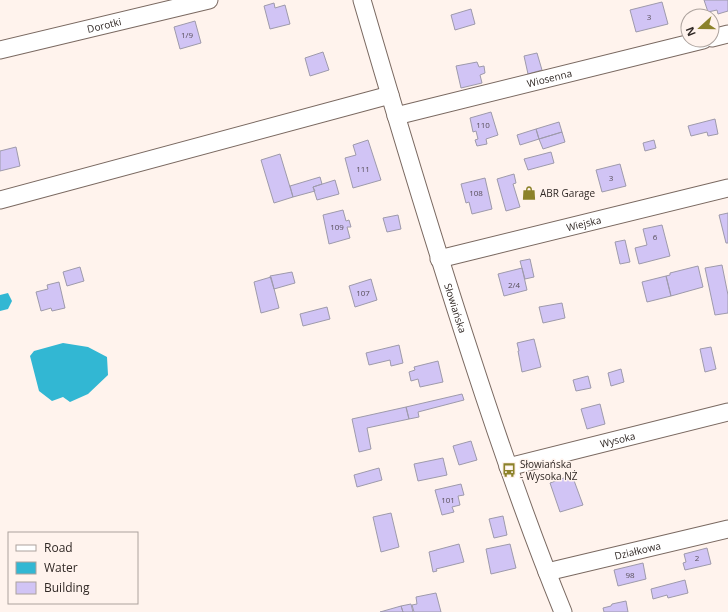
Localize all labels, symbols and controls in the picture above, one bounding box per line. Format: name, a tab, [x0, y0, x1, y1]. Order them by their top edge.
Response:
north arrow	[680, 8, 720, 48]
house number: 3	[647, 11, 652, 22]
street label: Dorotki	[86, 14, 123, 36]
text: N	[682, 25, 699, 39]
house number: 1/9	[181, 29, 193, 40]
street label: Wiosenna	[525, 66, 573, 90]
house number: 110	[476, 119, 490, 130]
house number: 111	[356, 163, 370, 174]
house number: 3	[609, 172, 614, 183]
shop icon: ABR Garage	[521, 185, 537, 201]
place label: ABR Garage	[540, 186, 595, 200]
house number: 108	[469, 187, 483, 198]
street label: Wiejska	[565, 212, 603, 234]
house number: 109	[330, 221, 344, 232]
house number: 6	[653, 231, 658, 242]
house number: 2/4	[508, 279, 520, 290]
street label: Słowiańska	[441, 281, 470, 335]
house number: 107	[356, 287, 370, 298]
street label: Wysoka	[599, 428, 637, 451]
place label: Słowiańska - Wysoka NŻ	[520, 457, 578, 483]
bus stop icon: Słowiańska - Wysoka NŻ	[501, 462, 517, 478]
house number: 101	[441, 494, 455, 505]
legend	[8, 532, 138, 604]
street label: Działkowa	[613, 538, 662, 563]
text: Road	[44, 539, 73, 556]
house number: 2	[695, 552, 700, 563]
text: Water	[44, 559, 78, 576]
house number: 98	[625, 569, 635, 580]
text: Building	[44, 579, 90, 596]

